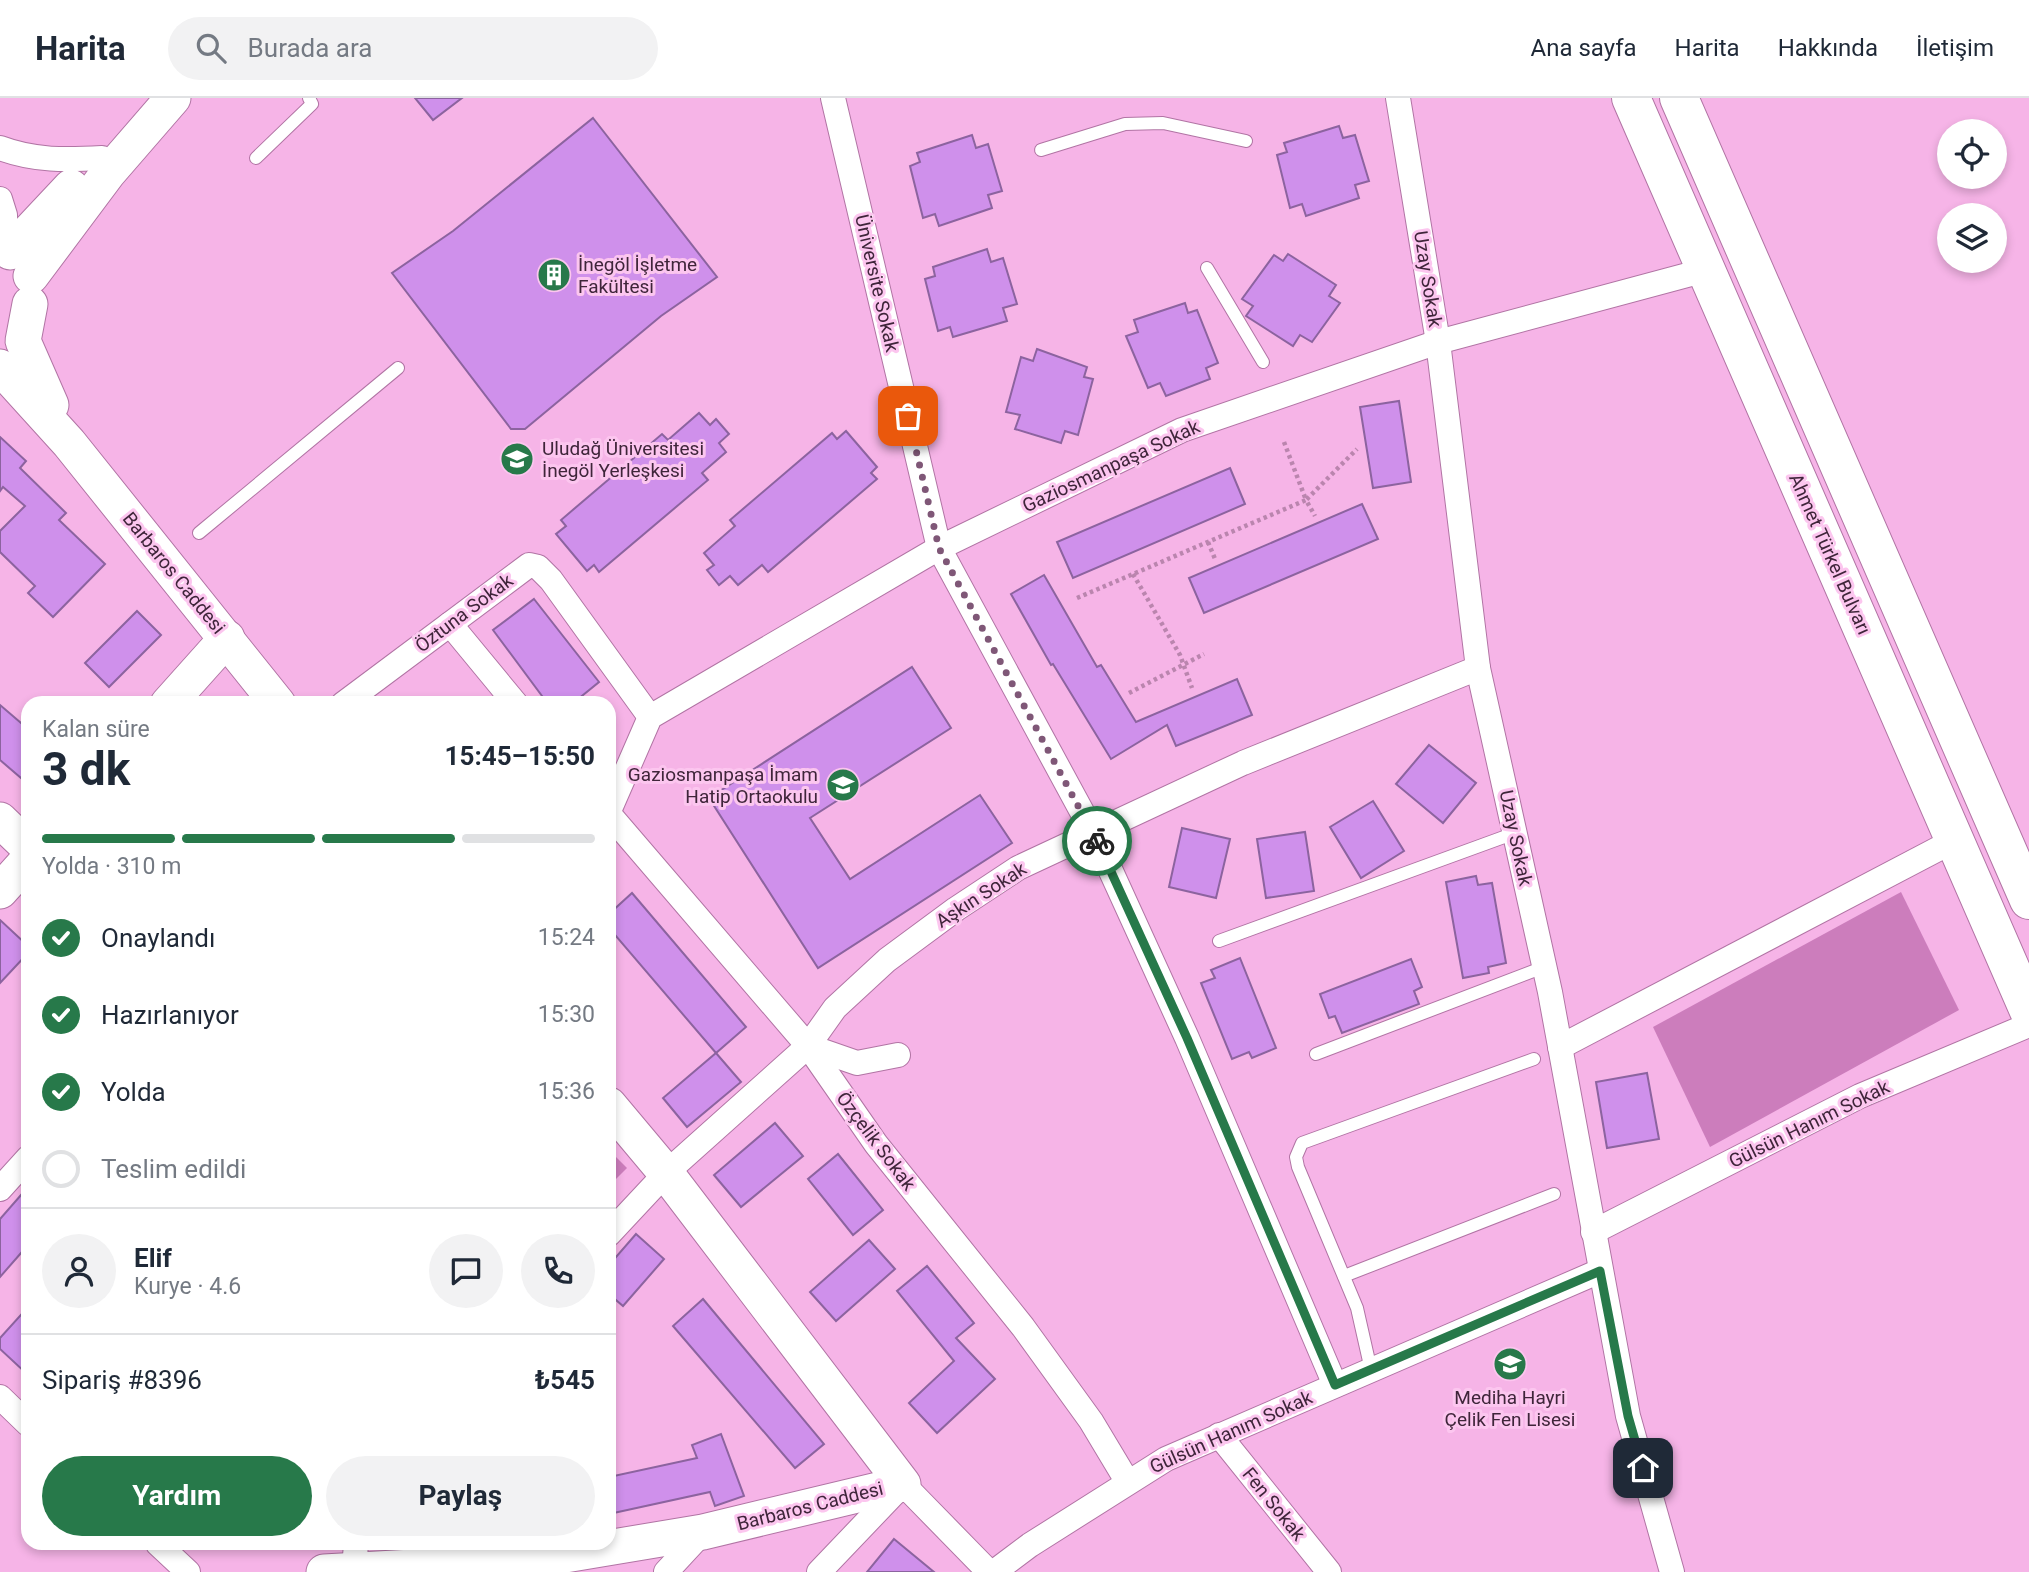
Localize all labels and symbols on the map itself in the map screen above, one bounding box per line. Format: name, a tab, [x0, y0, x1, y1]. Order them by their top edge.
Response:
street label: Üniversite Sokak	[850, 212, 904, 354]
street label: Uzay Sokak	[1409, 229, 1447, 329]
place label: İnegöl İşletme Fakültesi	[578, 253, 697, 298]
building icon: İnegöl İşletme Fakültesi	[535, 256, 573, 294]
pin	[878, 386, 938, 446]
street label: Gaziosmanpaşa Sokak	[1019, 415, 1204, 517]
place label: Uludağ Üniversitesi İnegöl Yerleşkesi	[542, 437, 704, 482]
school or university icon: Uludağ Üniversitesi İnegöl Yerleşkesi	[498, 440, 536, 478]
street label: Ahmet Türkel Bulvarı	[1784, 470, 1876, 638]
street label: Barbaros Caddesi	[118, 508, 230, 638]
street label: Öztuna Sokak	[411, 569, 518, 657]
place label: Gaziosmanpaşa İmam Hatip Ortaokulu	[628, 763, 818, 808]
school or university icon: Gaziosmanpaşa İmam Hatip Ortaokulu	[824, 766, 862, 804]
street label: Uzay Sokak	[1495, 788, 1537, 888]
courier	[1062, 806, 1132, 876]
street label: Aşkın Sokak	[931, 857, 1031, 933]
street label: Gülsün Hanım Sokak	[1725, 1075, 1893, 1173]
street label: Özçelik Sokak	[831, 1087, 921, 1195]
school or university icon: Mediha Hayri Çelik Fen Lisesi	[1491, 1345, 1529, 1383]
street label: Gülsün Hanım Sokak	[1146, 1386, 1316, 1478]
place label: Mediha Hayri Çelik Fen Lisesi	[1445, 1386, 1575, 1431]
pin	[1613, 1438, 1673, 1498]
street label: Fen Sokak	[1238, 1463, 1311, 1545]
street label: Barbaros Caddesi	[735, 1477, 885, 1535]

